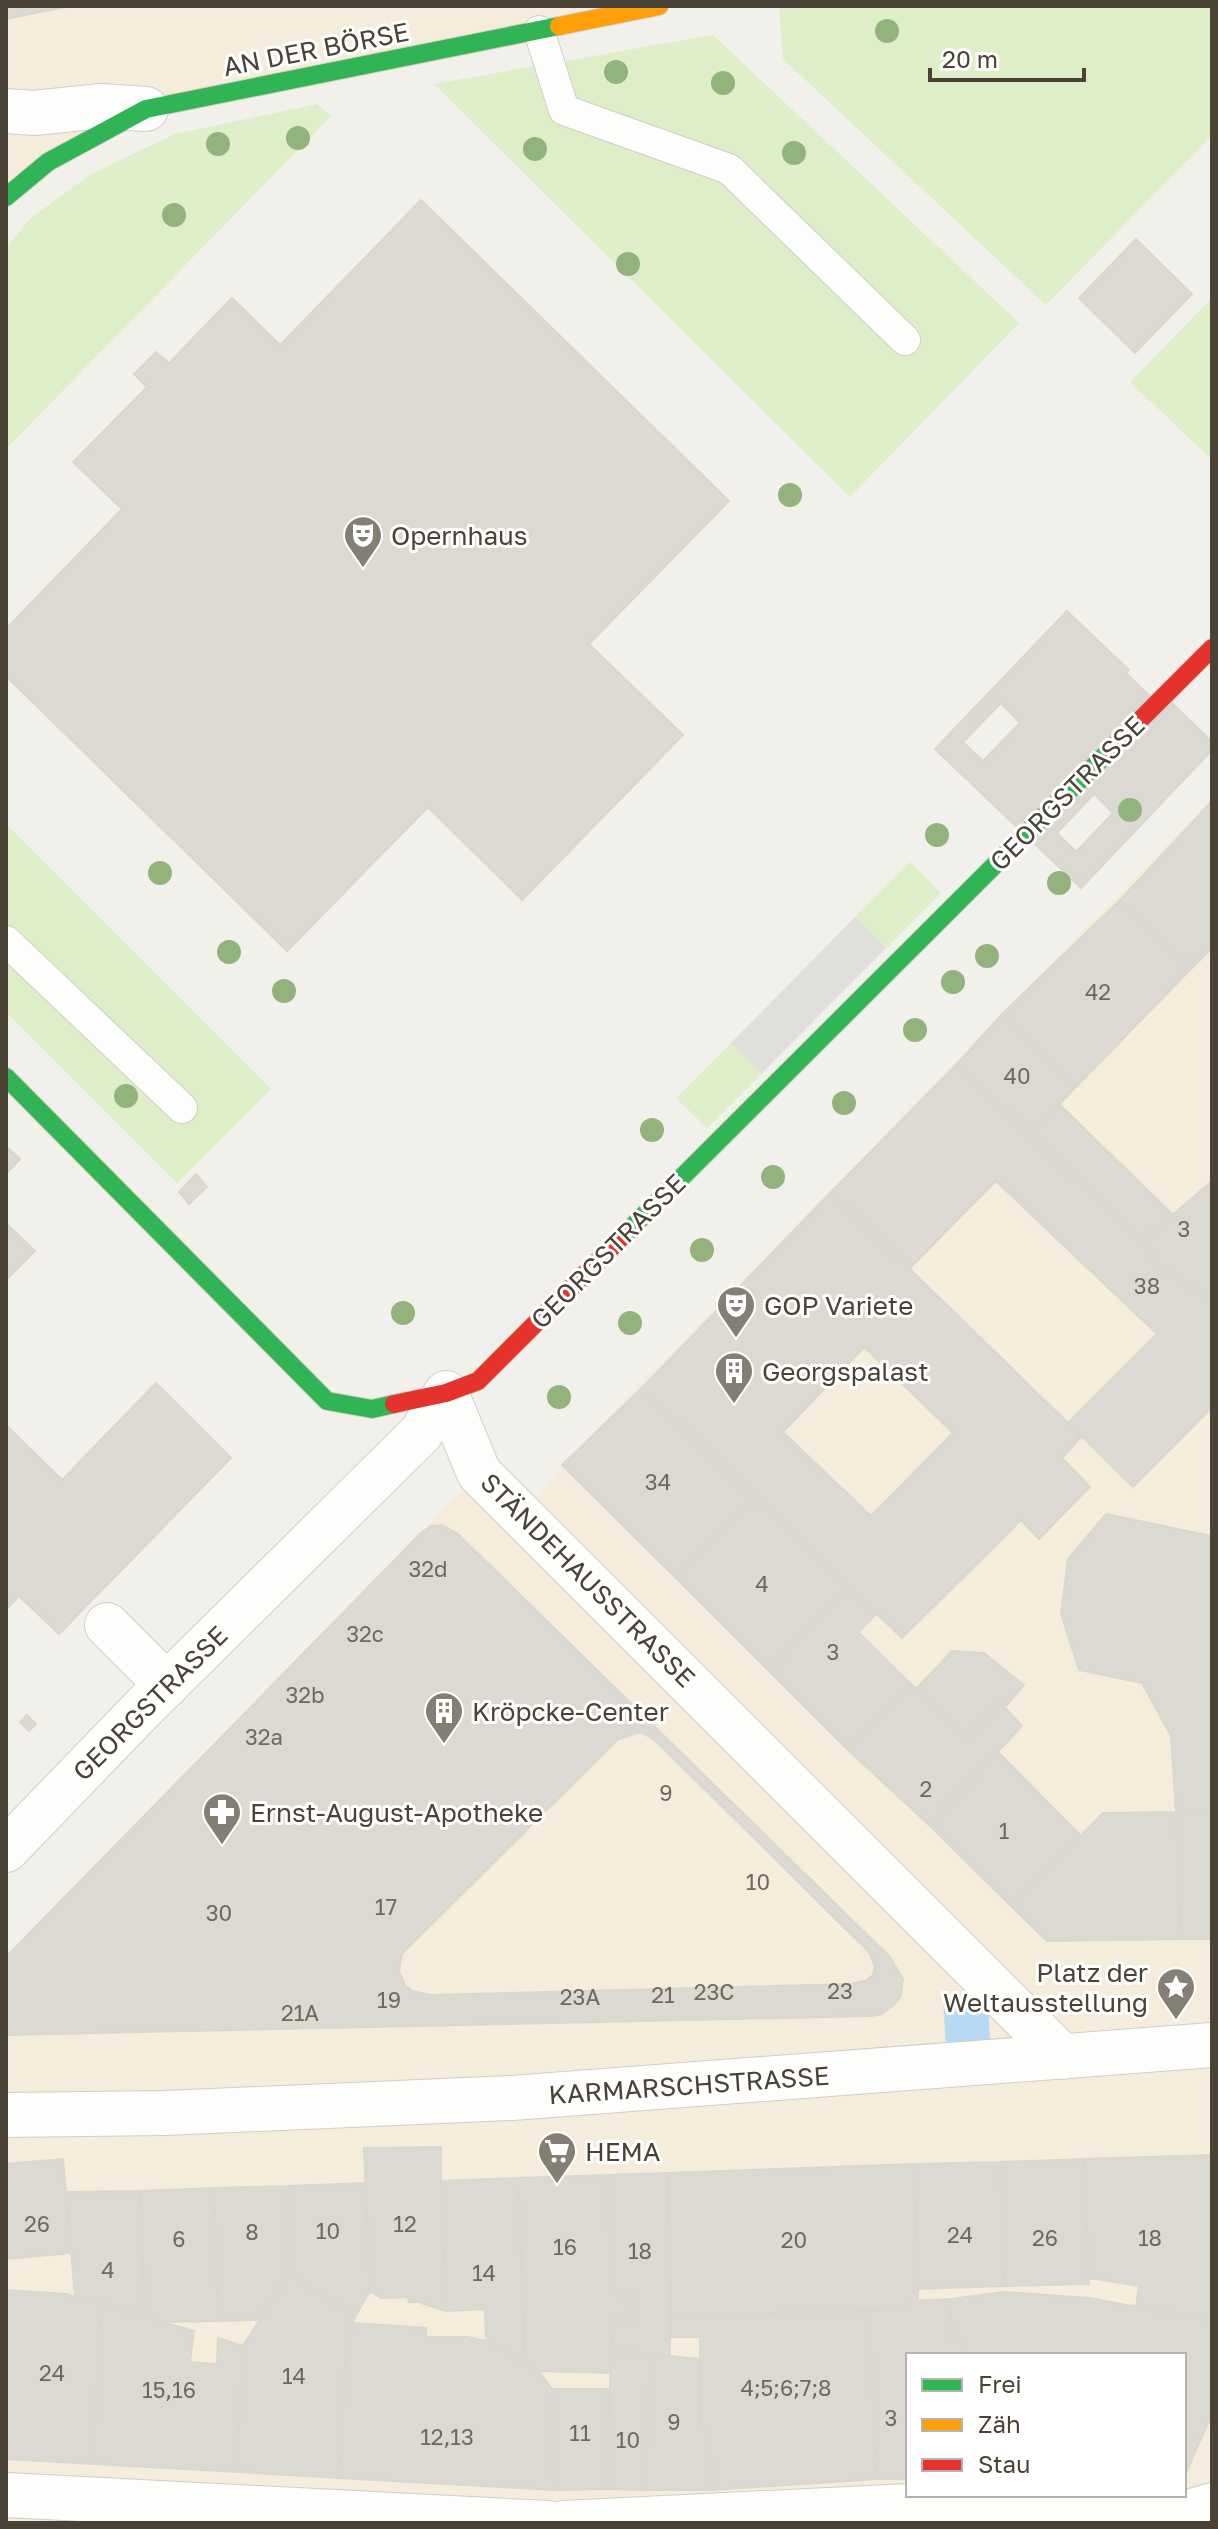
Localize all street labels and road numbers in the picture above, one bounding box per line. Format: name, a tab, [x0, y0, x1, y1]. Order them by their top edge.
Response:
street label: AN DER BÖRSE	[220, 16, 412, 82]
street label: GEORGSTRASSE	[983, 709, 1151, 877]
street label: GEORGSTRASSE	[524, 1167, 692, 1335]
street label: STÄNDEHAUSSTRASSE	[474, 1466, 702, 1694]
street label: GEORGSTRASSE	[66, 1619, 234, 1787]
street label: KARMARSCHSTRASSE	[547, 2060, 831, 2110]

